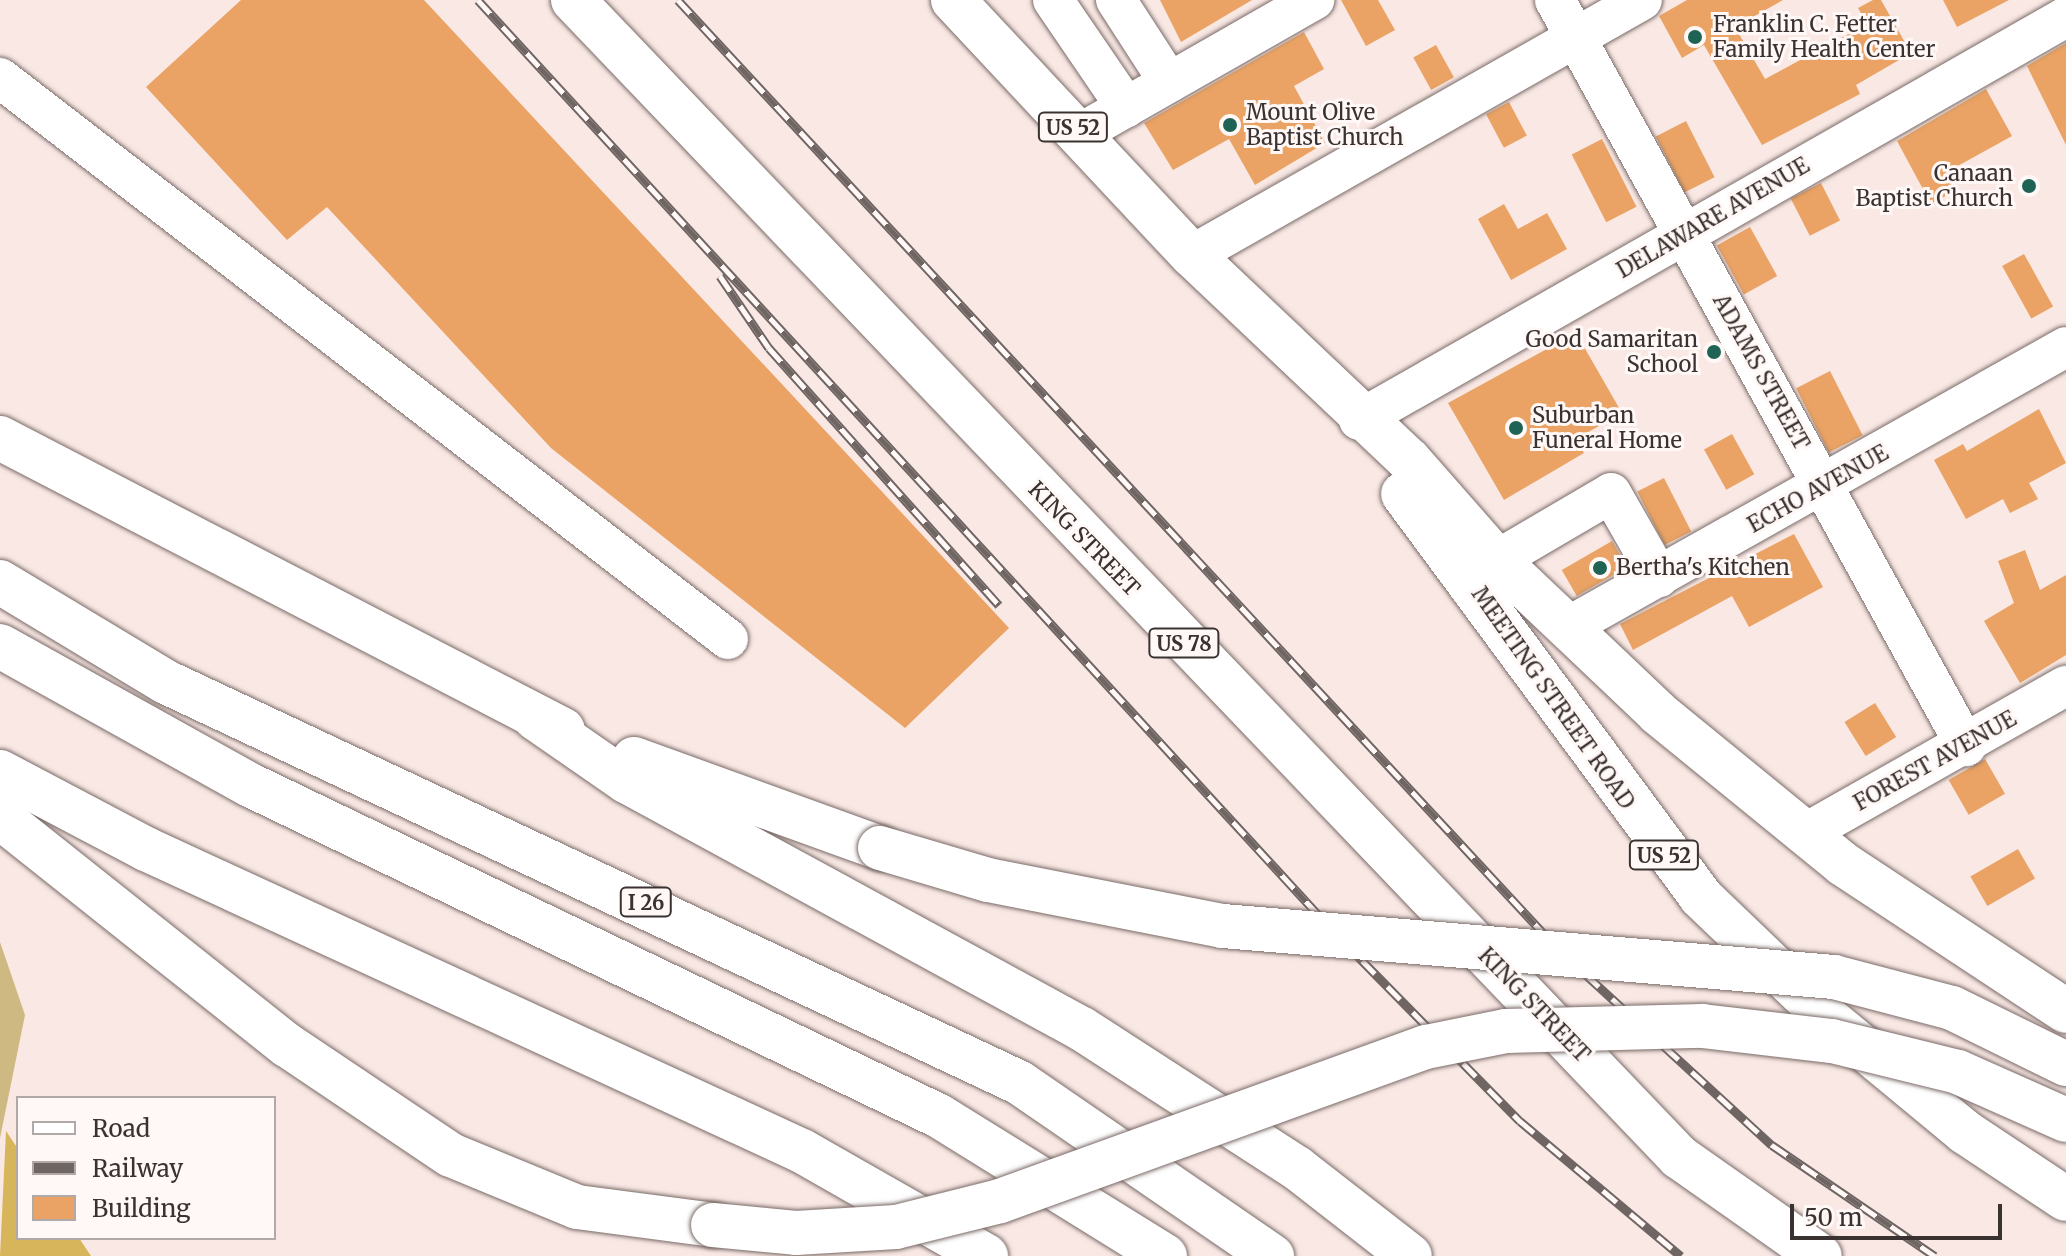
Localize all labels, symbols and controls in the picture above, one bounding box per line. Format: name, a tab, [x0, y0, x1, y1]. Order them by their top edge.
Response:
place label: Franklin C. Fetter Family Health Center	[1713, 11, 1935, 62]
marker: Franklin C. Fetter Family Health Center	[1684, 26, 1706, 48]
place label: Mount Olive Baptist Church	[1246, 99, 1404, 150]
road number: US 52	[1037, 111, 1109, 143]
marker: Mount Olive Baptist Church	[1221, 116, 1239, 134]
street label: DELAWARE AVENUE	[1612, 152, 1814, 284]
place label: Canaan Baptist Church	[1855, 160, 2013, 212]
marker: Canaan Baptist Church	[2020, 177, 2038, 195]
street label: ADAMS STREET	[1707, 289, 1815, 455]
place label: Good Samaritan School	[1526, 326, 1698, 378]
marker: Good Samaritan School	[1705, 343, 1723, 361]
place label: Suburban Funeral Home	[1532, 402, 1682, 454]
marker: Suburban Funeral Home	[1507, 419, 1525, 437]
street label: ECHO AVENUE	[1743, 439, 1893, 539]
street label: KING STREET	[1023, 476, 1145, 602]
place label: Bertha's Kitchen	[1616, 555, 1790, 581]
marker: Bertha's Kitchen	[1591, 559, 1609, 577]
street label: MEETING STREET ROAD	[1466, 582, 1640, 814]
road number: US 78	[1148, 627, 1220, 659]
street label: FOREST AVENUE	[1849, 705, 2021, 817]
road number: US 52	[1628, 839, 1700, 871]
road number: I 26	[618, 886, 674, 918]
street label: KING STREET	[1473, 942, 1595, 1068]
legend	[16, 1096, 276, 1240]
text: Road	[92, 1113, 150, 1144]
text: Railway	[92, 1153, 183, 1184]
scale bar	[1794, 1188, 2006, 1238]
text: Building	[92, 1193, 191, 1224]
text: 50 m	[1804, 1202, 1863, 1233]

